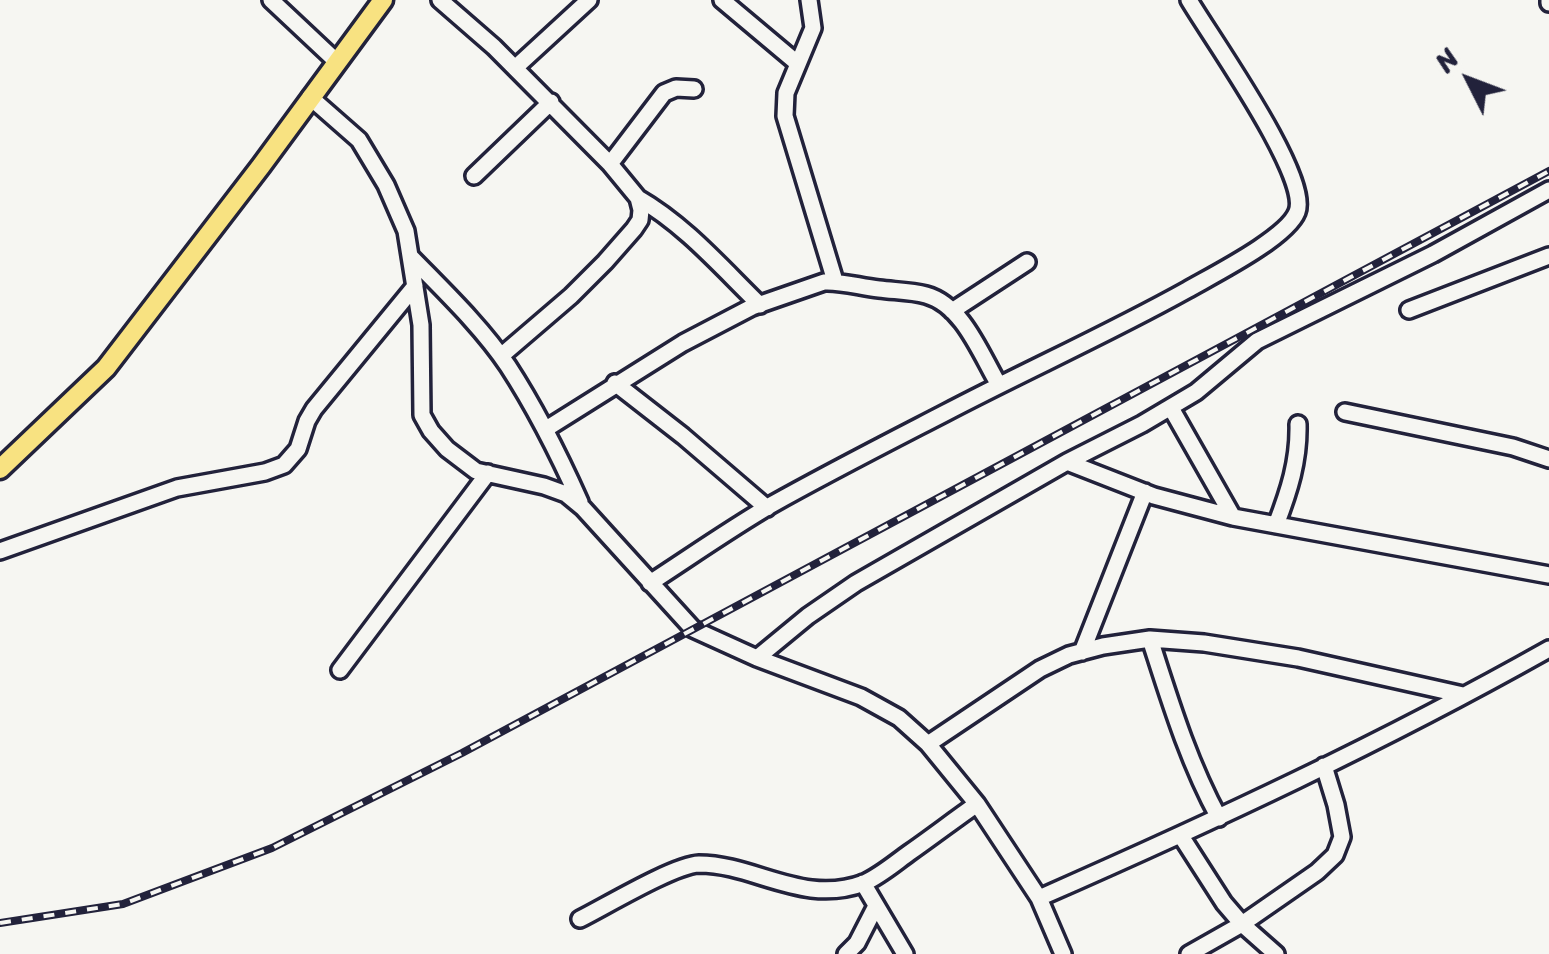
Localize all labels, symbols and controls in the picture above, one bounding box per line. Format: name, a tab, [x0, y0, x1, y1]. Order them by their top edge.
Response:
north arrow	[1419, 30, 1519, 130]
text: N	[1422, 36, 1471, 83]

